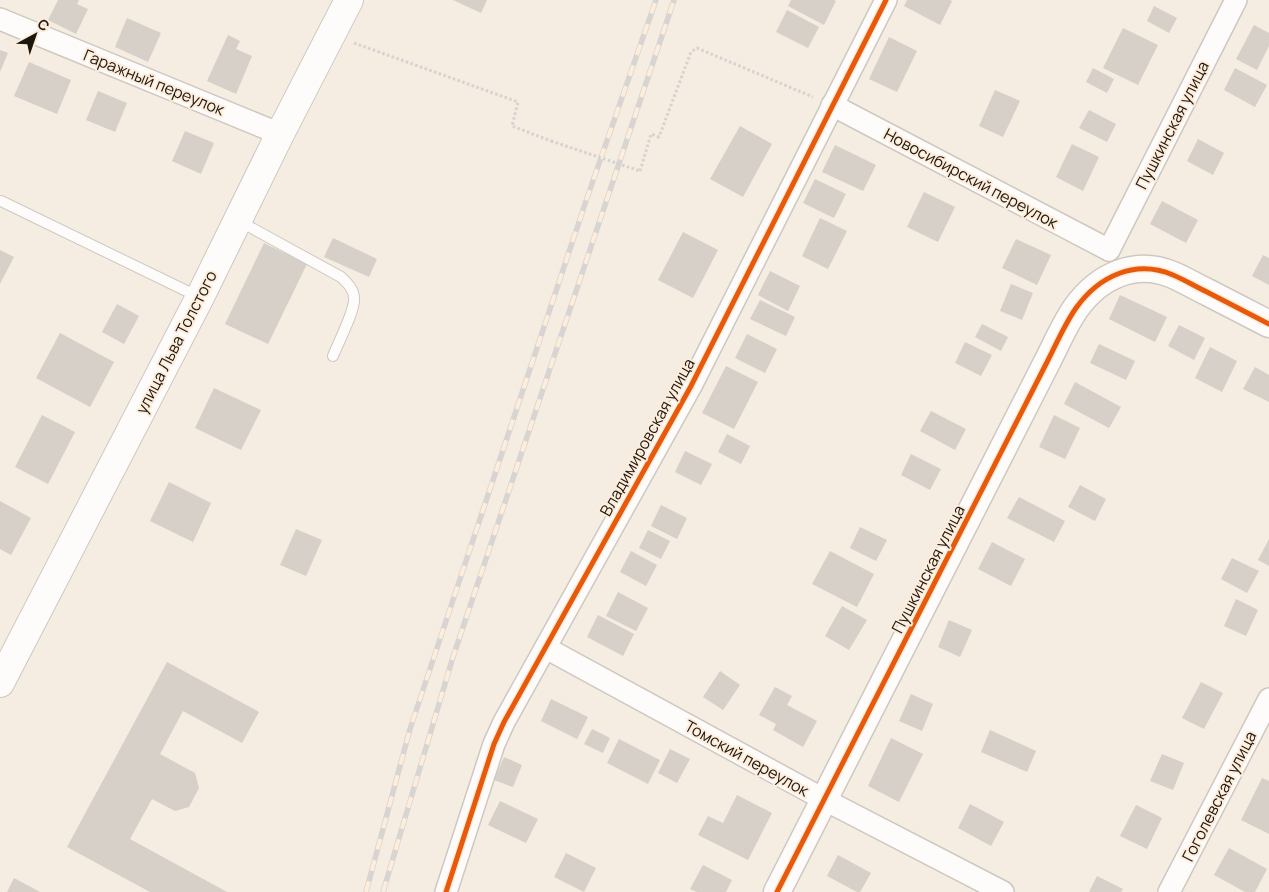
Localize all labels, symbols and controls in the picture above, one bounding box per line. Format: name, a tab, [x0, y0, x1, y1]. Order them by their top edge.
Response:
north arrow	[10, 10, 60, 60]
text: С	[34, 14, 54, 35]
street label: Гаражный переулок	[80, 44, 229, 121]
street label: Пушкинская улица	[1130, 57, 1214, 193]
street label: Новосибирский переулок	[880, 123, 1063, 234]
street label: улица Льва Толстого	[130, 266, 222, 418]
street label: Владимировская улица	[594, 354, 700, 520]
street label: Пушкинская улица	[886, 501, 970, 637]
street label: Томский переулок	[681, 715, 814, 802]
street label: Гоголевская улица	[1177, 727, 1261, 865]

